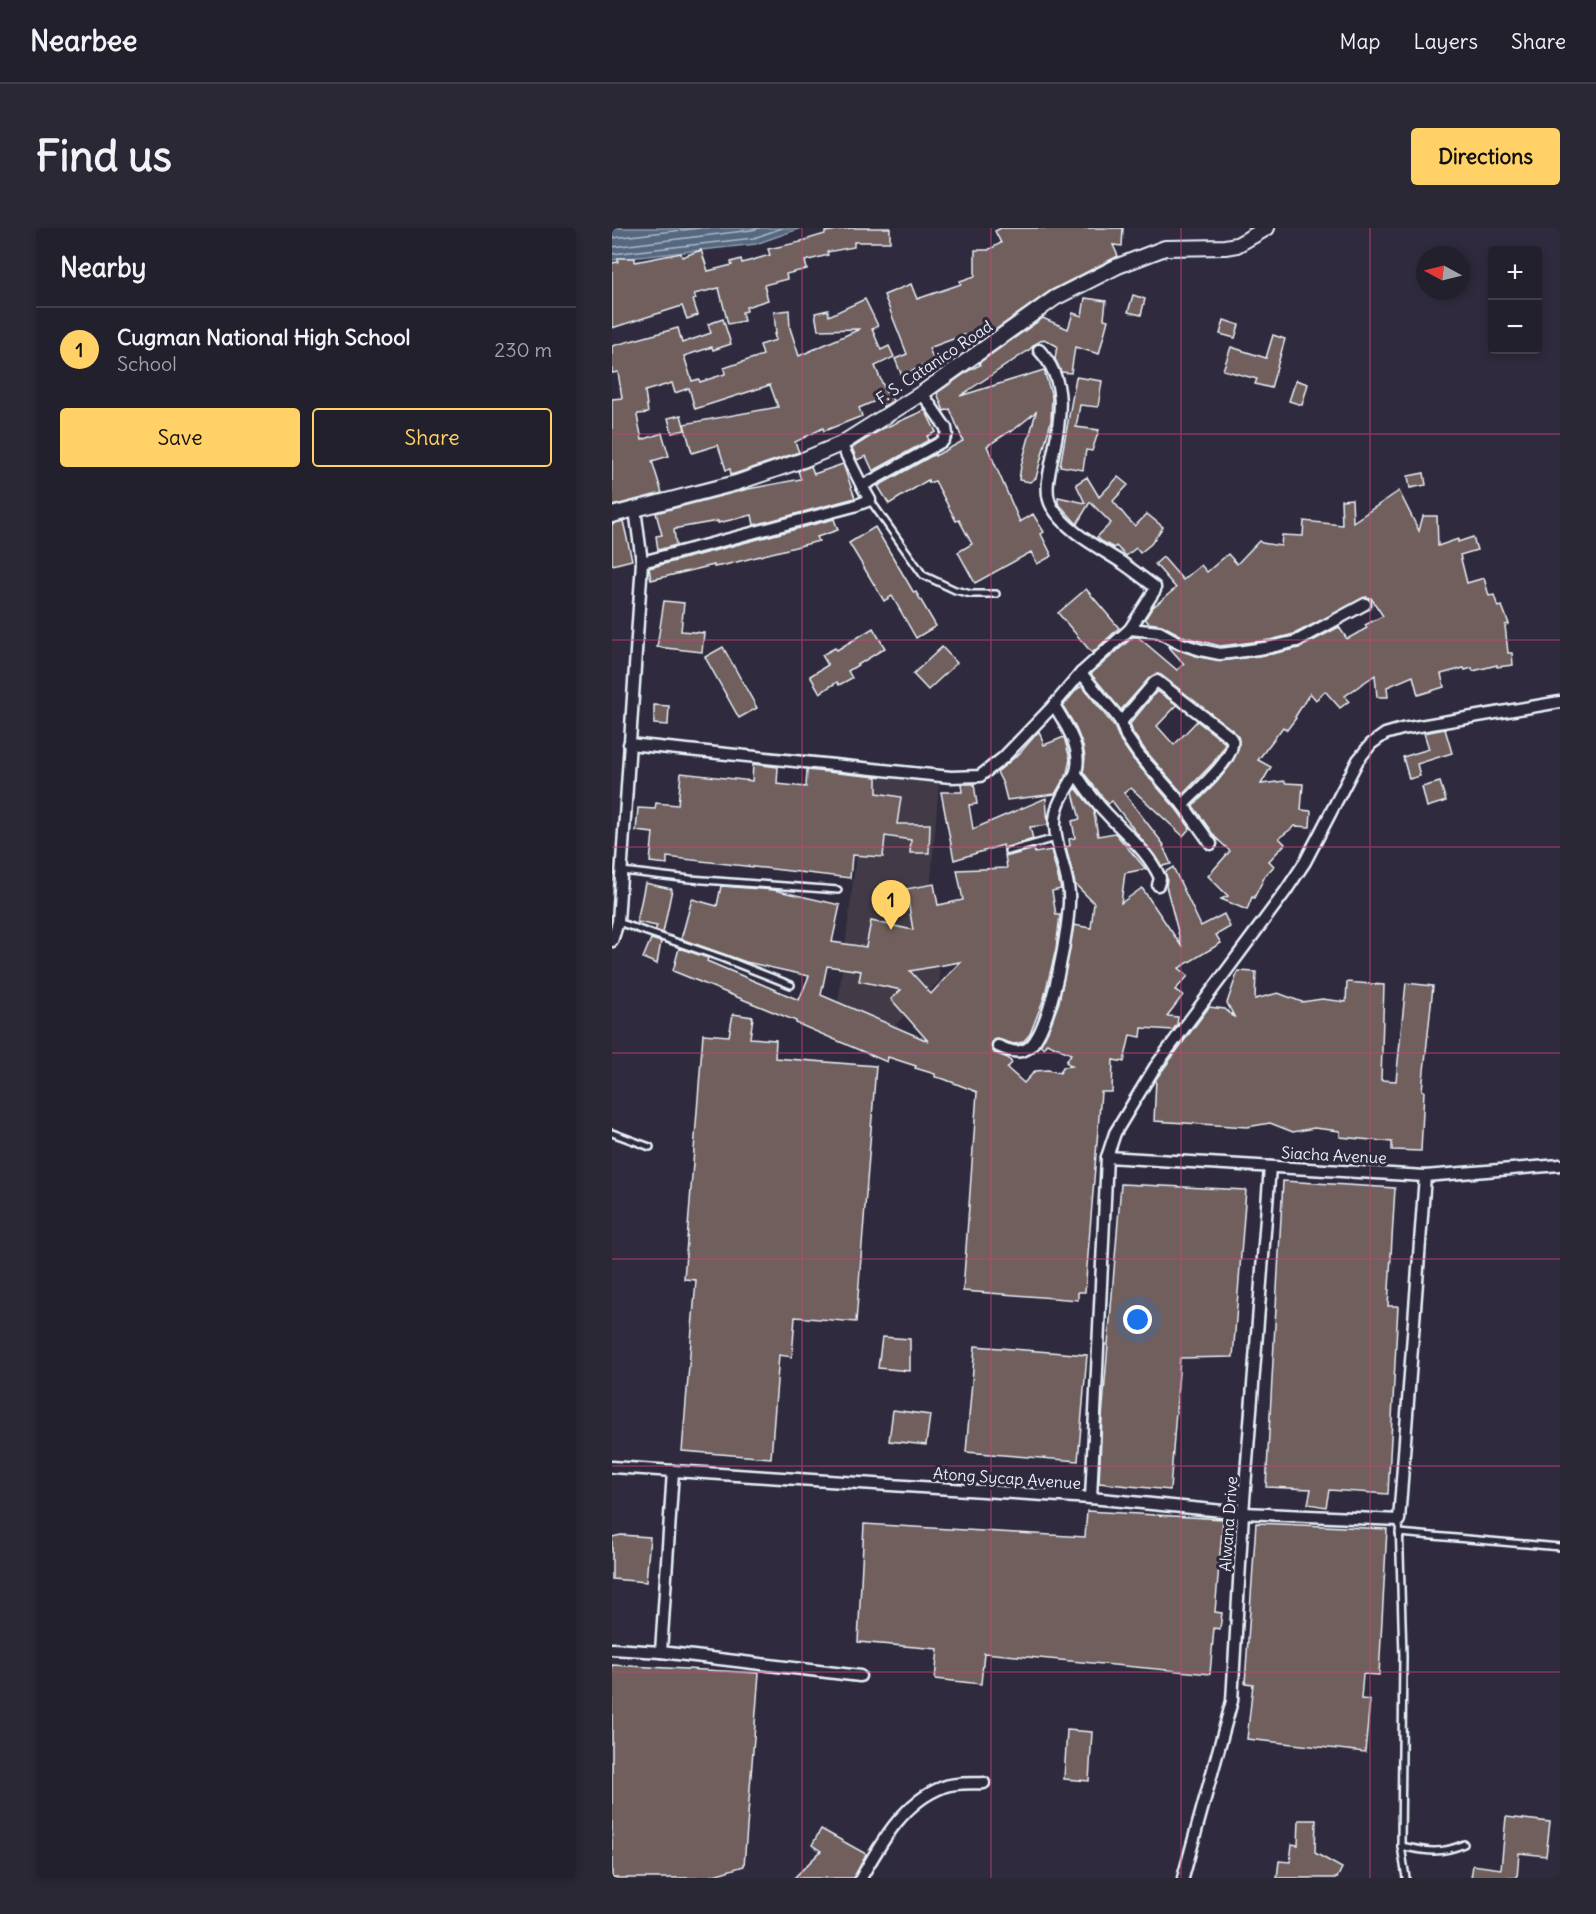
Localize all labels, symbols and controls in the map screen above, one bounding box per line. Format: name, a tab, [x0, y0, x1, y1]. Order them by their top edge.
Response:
text: Nearbee	[30, 23, 137, 59]
text: Map	[1340, 28, 1380, 55]
text: Layers	[1413, 28, 1478, 55]
text: Share	[1511, 28, 1566, 55]
button: Directions	[1411, 128, 1560, 185]
text: Find us	[36, 130, 172, 182]
north arrow	[1416, 246, 1470, 300]
map controls	[1488, 246, 1542, 354]
button: +	[1488, 246, 1542, 300]
text: Nearby	[60, 251, 146, 284]
button: −	[1488, 300, 1542, 354]
street label: F. S. Catanico Road	[872, 316, 996, 408]
text: Cugman National High School	[117, 323, 410, 351]
text: 1	[76, 337, 83, 362]
text: 230 m	[494, 337, 552, 362]
text: School	[117, 351, 177, 376]
button: Save	[60, 408, 300, 467]
button: Share	[312, 408, 552, 467]
pin: 1	[872, 880, 910, 930]
street label: Siacha Avenue	[1281, 1142, 1387, 1168]
your location	[1123, 1305, 1152, 1334]
street label: Atong Sycap Avenue	[932, 1463, 1082, 1493]
street label: Alwana Drive	[1215, 1476, 1241, 1572]

